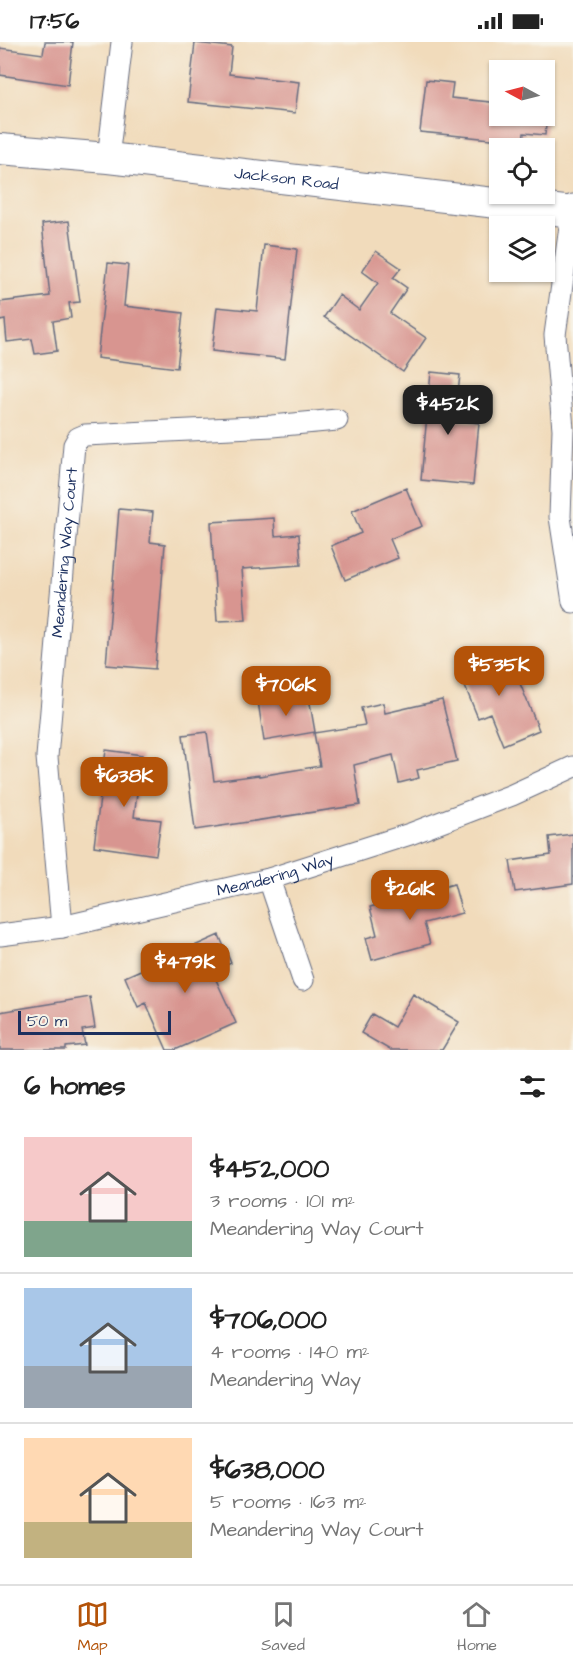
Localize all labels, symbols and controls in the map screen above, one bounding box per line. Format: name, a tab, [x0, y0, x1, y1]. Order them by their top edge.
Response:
text: 17:56	[30, 6, 79, 37]
north arrow	[489, 60, 555, 126]
map controls	[489, 60, 555, 282]
button: locate	[489, 138, 555, 204]
street label: Jackson Road	[233, 162, 340, 196]
button: layers	[489, 216, 555, 282]
pin: $452K	[406, 385, 490, 436]
text: $452K	[417, 390, 479, 418]
street label: Meandering Way Court	[46, 466, 83, 639]
pin: $535K	[457, 646, 541, 697]
text: $535K	[468, 651, 530, 679]
pin: $706K	[244, 666, 328, 717]
text: $706K	[256, 671, 316, 699]
pin: $638K	[82, 757, 166, 808]
text: $638K	[95, 762, 153, 790]
street label: Meandering Way	[215, 848, 337, 902]
pin: $261K	[368, 870, 452, 921]
text: $261K	[385, 875, 435, 903]
pin: $479K	[143, 943, 227, 994]
text: $479K	[155, 948, 215, 976]
scale bar	[18, 1008, 171, 1036]
text: 50 m	[27, 1010, 67, 1032]
text: 6 homes	[24, 1068, 126, 1104]
icon: filters	[516, 1070, 549, 1103]
text: $452,000	[210, 1151, 329, 1187]
icon: home	[72, 1161, 144, 1233]
text: 3 rooms · 101 m²	[210, 1187, 355, 1215]
text: Meandering Way Court	[210, 1215, 424, 1243]
text: $706,000	[210, 1302, 327, 1338]
icon: home	[72, 1312, 144, 1384]
text: 4 rooms · 140 m²	[210, 1338, 369, 1366]
text: Meandering Way	[210, 1366, 361, 1394]
text: $638,000	[210, 1452, 325, 1488]
icon: home	[72, 1462, 144, 1534]
text: 5 rooms · 163 m²	[210, 1488, 366, 1516]
text: Meandering Way Court	[210, 1516, 424, 1544]
tab: Map	[76, 1598, 109, 1656]
tab: Saved	[261, 1598, 305, 1656]
tab: Home	[457, 1598, 497, 1656]

